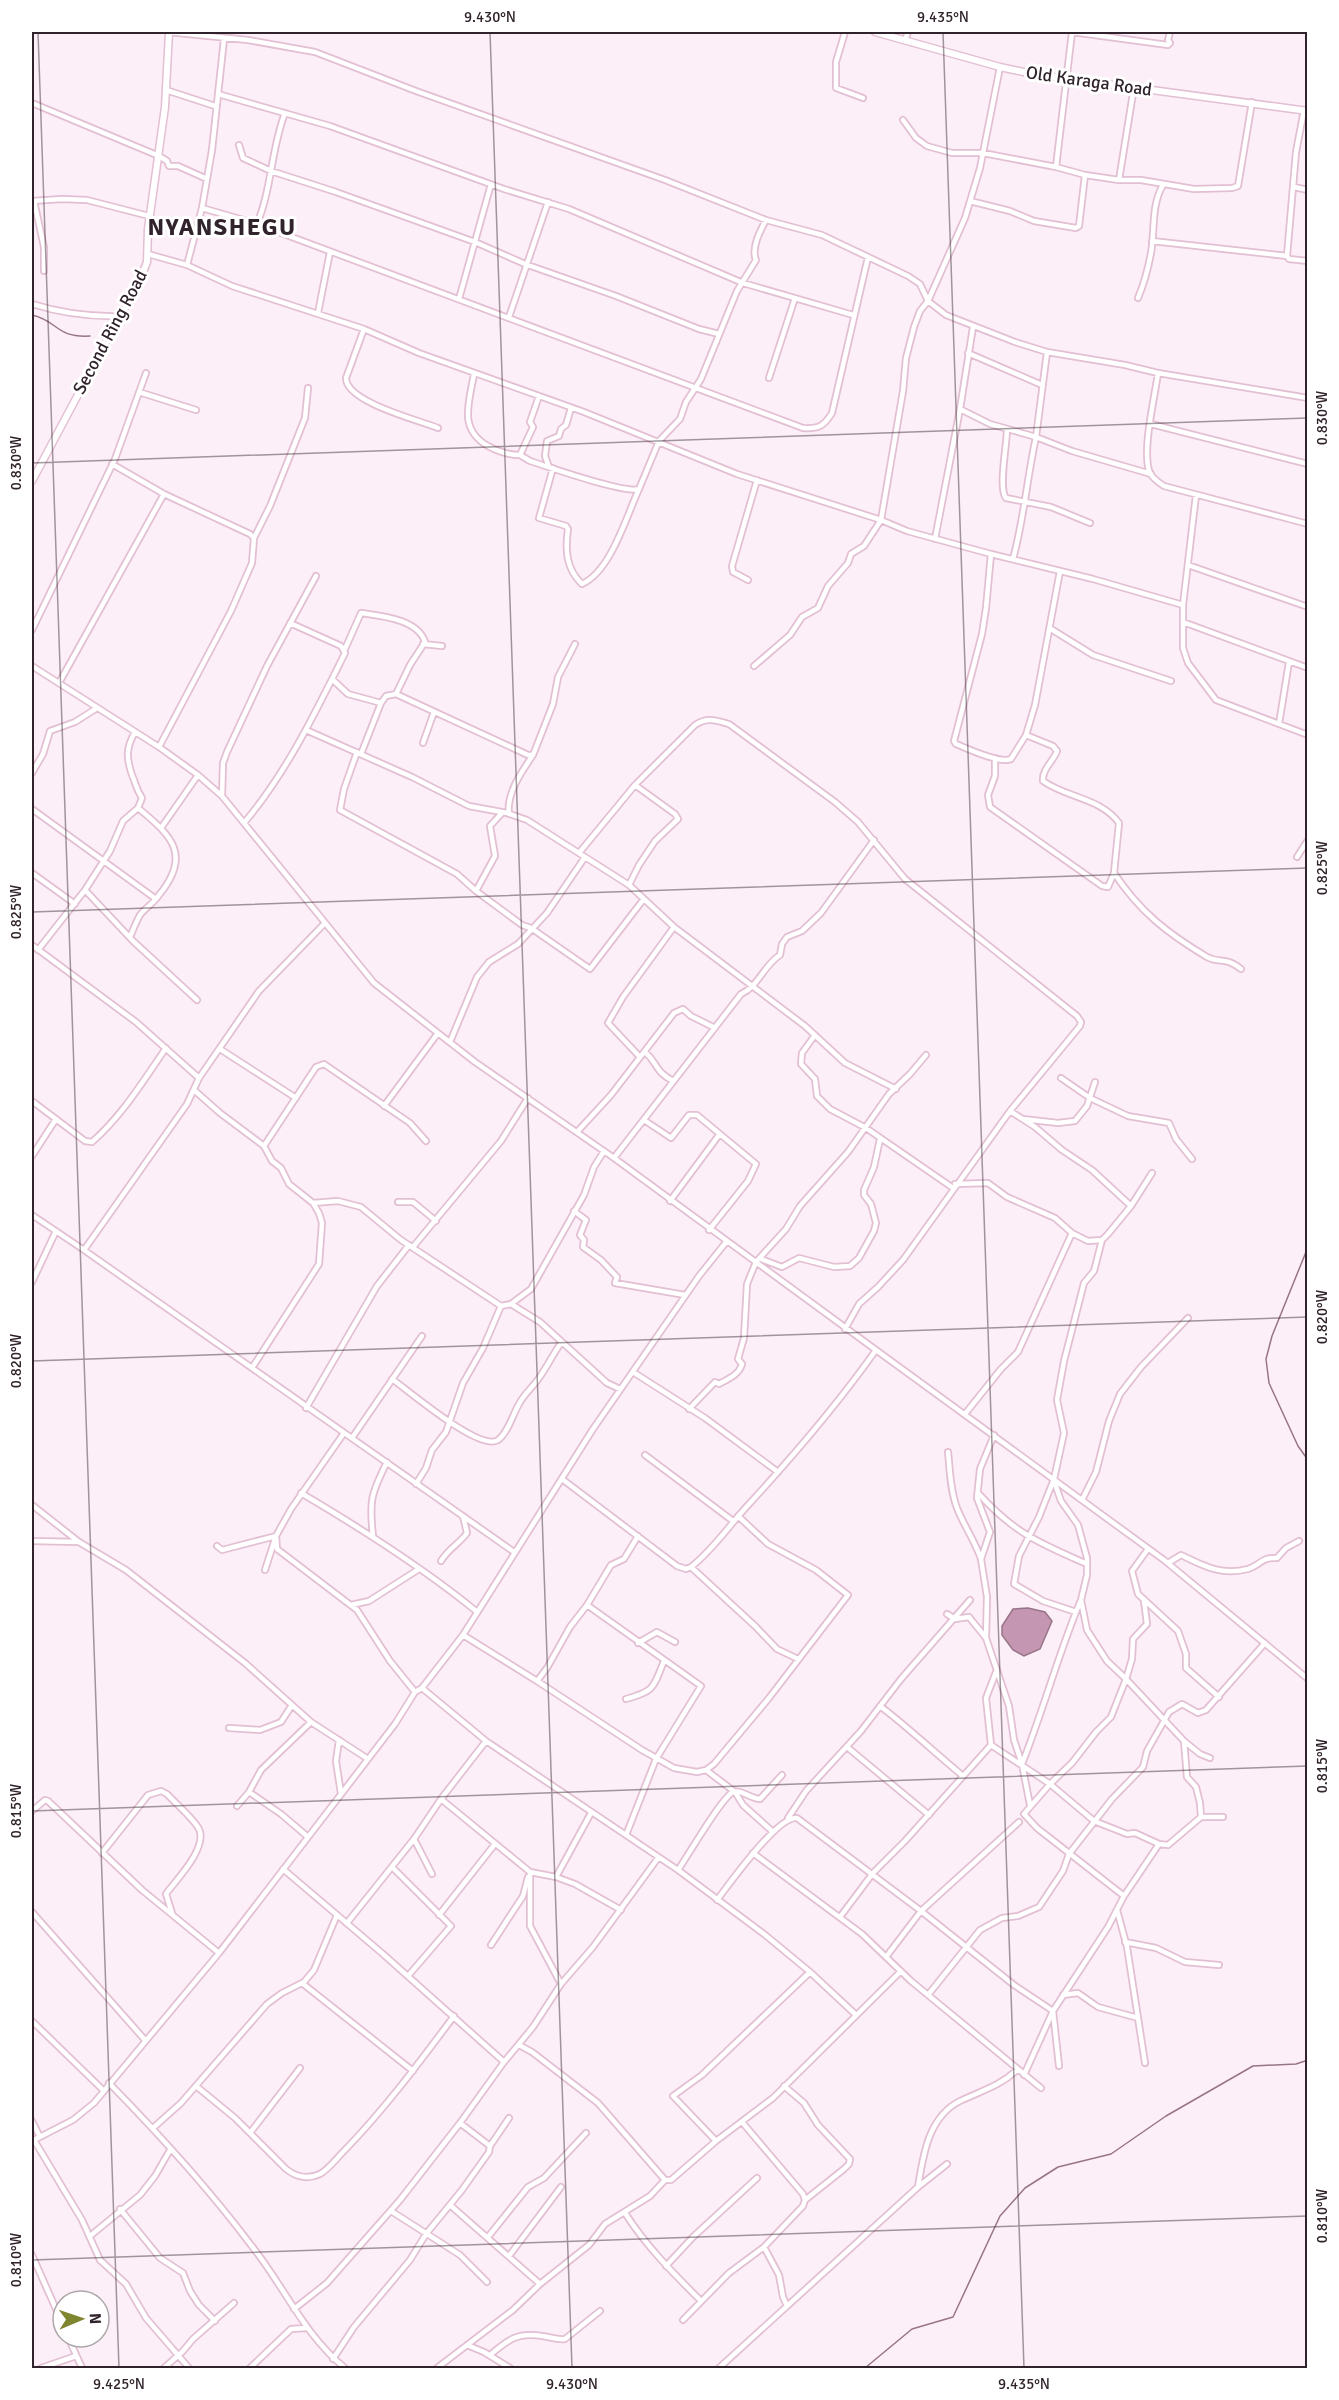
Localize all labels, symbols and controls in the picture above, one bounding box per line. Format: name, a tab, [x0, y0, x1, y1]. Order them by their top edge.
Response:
text: 9.430°N	[464, 8, 516, 26]
text: 9.435°N	[917, 8, 969, 26]
street label: Old Karaga Road	[1025, 61, 1153, 101]
district label: NYANSHEGU	[147, 212, 297, 242]
street label: Second Ring Road	[68, 266, 152, 398]
text: 0.830°W	[1313, 390, 1331, 445]
text: 0.830°W	[7, 435, 25, 490]
text: 0.825°W	[1313, 840, 1331, 895]
text: 0.825°W	[7, 884, 25, 939]
text: 0.820°W	[1313, 1289, 1331, 1344]
text: 0.820°W	[7, 1333, 25, 1388]
text: 0.815°W	[1313, 1738, 1331, 1793]
text: 0.815°W	[7, 1783, 25, 1838]
text: 0.810°W	[1313, 2188, 1331, 2243]
text: 0.810°W	[7, 2232, 25, 2287]
north arrow	[51, 2289, 111, 2349]
text: N	[85, 2313, 105, 2324]
text: 9.425°N	[93, 2375, 145, 2393]
text: 9.430°N	[546, 2375, 598, 2393]
text: 9.435°N	[998, 2375, 1050, 2393]

